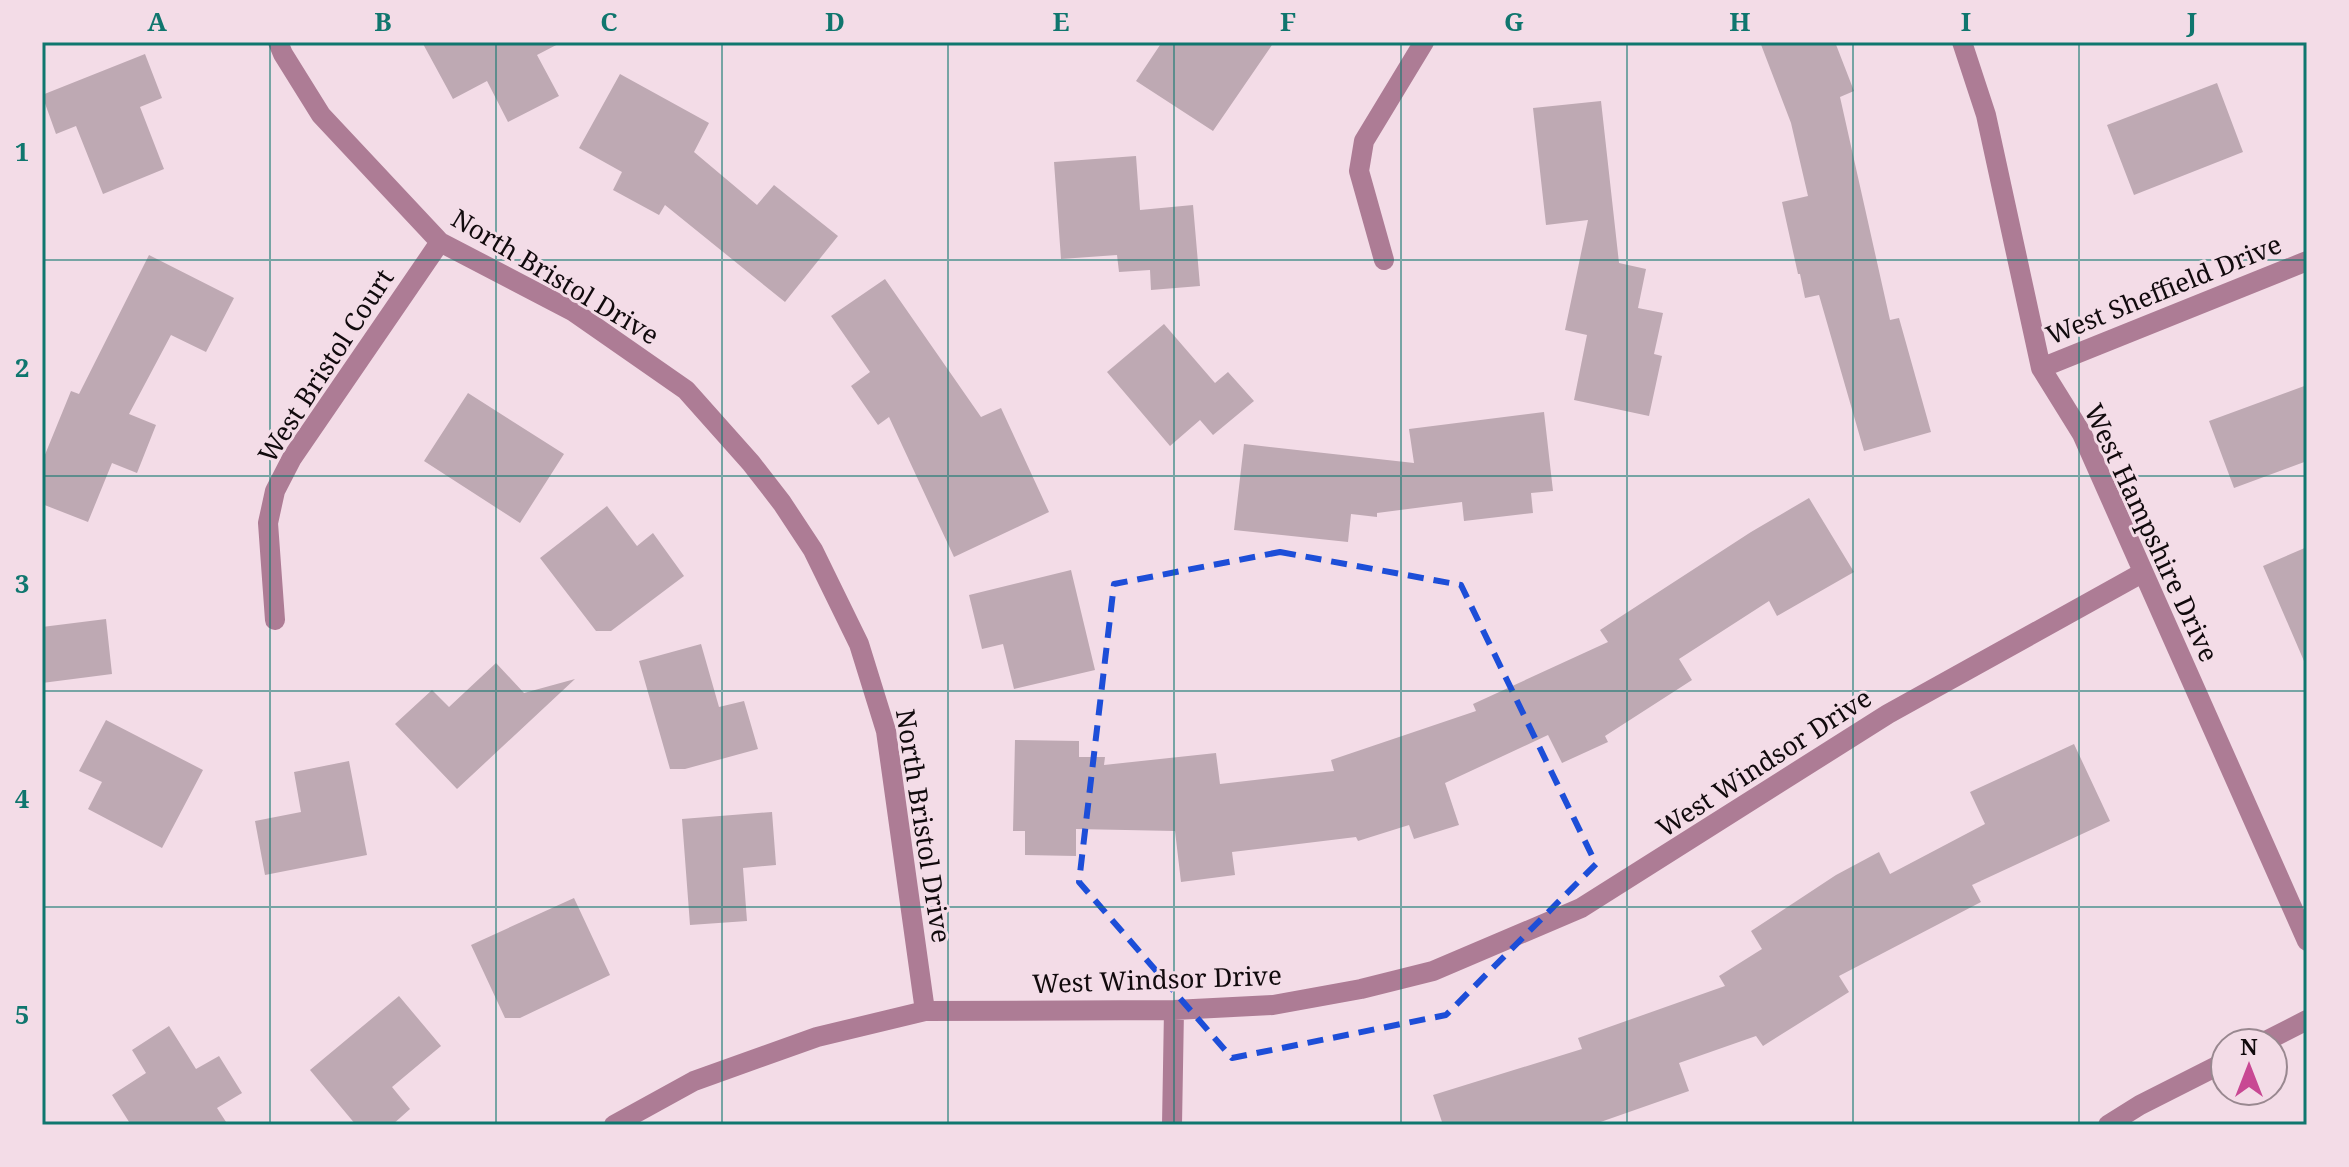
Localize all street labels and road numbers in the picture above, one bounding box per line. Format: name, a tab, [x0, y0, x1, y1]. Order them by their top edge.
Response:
street label: North Bristol Drive	[445, 200, 666, 352]
street label: West Sheffield Drive	[2041, 225, 2287, 353]
street label: West Bristol Court	[249, 262, 401, 469]
street label: West Hampshire Drive	[2076, 398, 2228, 667]
street label: West Windsor Drive	[1649, 679, 1878, 845]
street label: North Bristol Drive	[888, 706, 960, 945]
street label: West Windsor Drive	[1032, 957, 1282, 1001]

